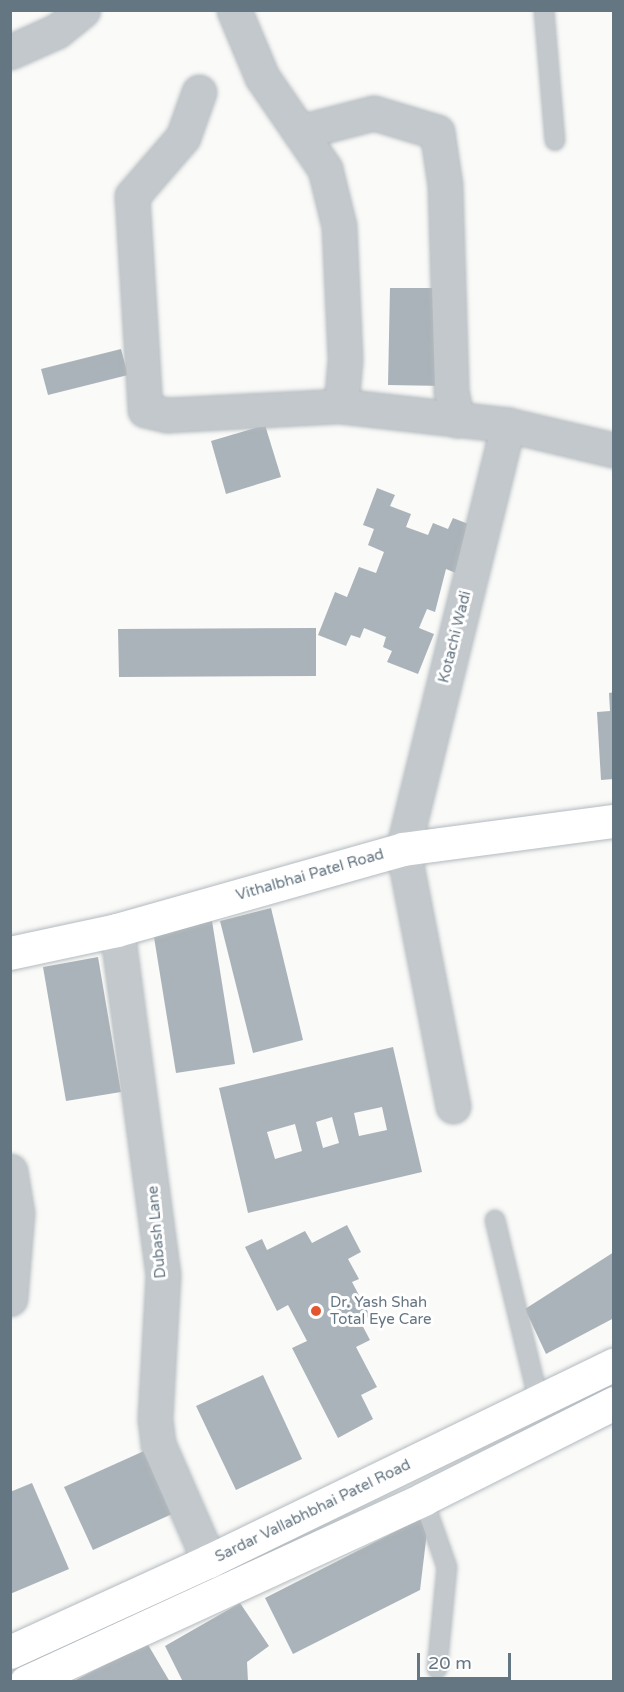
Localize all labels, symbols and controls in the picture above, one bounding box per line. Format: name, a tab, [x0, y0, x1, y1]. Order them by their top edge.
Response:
street label: Kotachi Wadi	[435, 589, 475, 685]
street label: Vithalbhai Patel Road	[234, 845, 386, 905]
street label: Dubash Lane	[144, 1185, 170, 1279]
place label: Dr. Yash Shah Total Eye Care	[330, 1293, 432, 1328]
marker: Dr. Yash Shah Total Eye Care	[307, 1302, 325, 1320]
street label: Sardar Vallabhbhai Patel Road	[212, 1456, 414, 1566]
scale bar	[420, 1641, 514, 1679]
text: 20 m	[428, 1652, 472, 1674]

